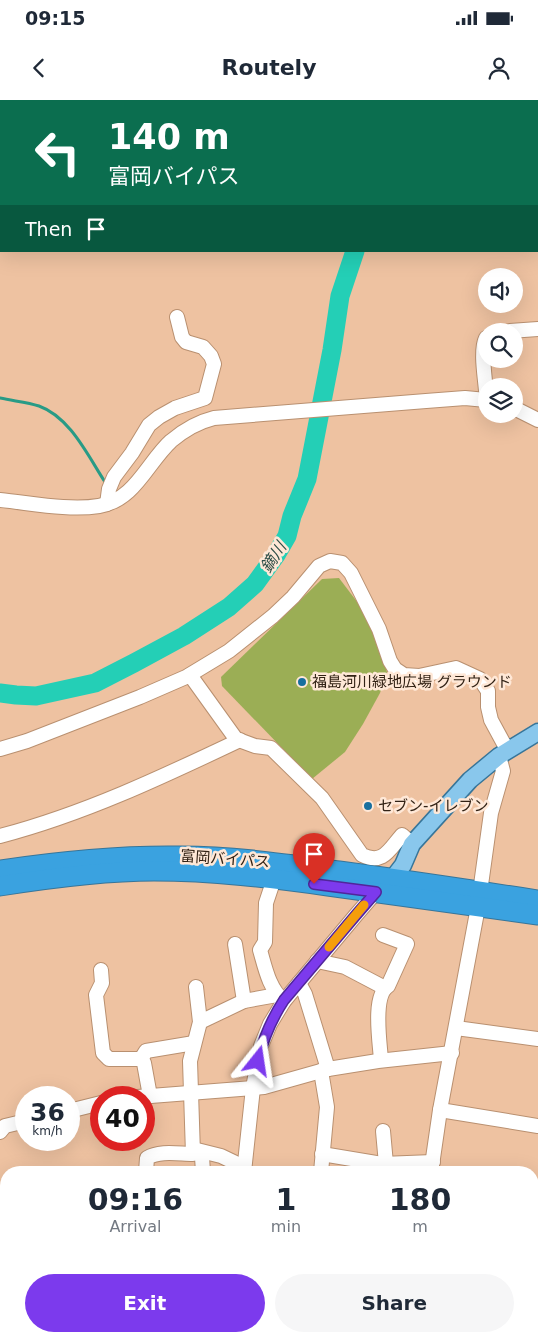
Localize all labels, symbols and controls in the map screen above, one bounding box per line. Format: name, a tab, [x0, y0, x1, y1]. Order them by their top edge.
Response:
text: 09:15	[25, 7, 85, 29]
icon: back	[25, 54, 53, 82]
icon: person	[485, 54, 513, 82]
text: Routely	[221, 55, 317, 80]
text: 140 m	[108, 117, 230, 157]
icon: left	[25, 120, 90, 185]
text: 富岡バイパス	[108, 164, 240, 189]
icon: arrive	[82, 215, 110, 243]
text: Then	[25, 218, 72, 240]
map controls	[478, 268, 523, 423]
button: sound	[478, 268, 523, 313]
button: search	[478, 323, 523, 368]
button: layers	[478, 378, 523, 423]
water label: 鏑川	[257, 537, 291, 576]
place label: 福島河川緑地広場 グラウンド	[312, 673, 512, 691]
marker: 福島河川緑地広場 グラウンド	[296, 676, 308, 688]
place label: セブン-イレブン	[378, 797, 488, 815]
marker: セブン-イレブン	[362, 800, 374, 812]
pin	[293, 833, 335, 884]
icon: arrive	[300, 840, 328, 868]
street label: 富岡バイパス	[180, 847, 270, 871]
position arrow	[231, 1034, 283, 1086]
speed limit sign: 40	[90, 1086, 155, 1151]
text: 36	[30, 1098, 65, 1127]
text: km/h	[32, 1124, 63, 1138]
text: 09:16	[88, 1182, 183, 1217]
text: 1	[275, 1182, 296, 1217]
text: 180	[389, 1182, 451, 1217]
text: Arrival	[109, 1217, 161, 1236]
text: min	[271, 1217, 301, 1236]
text: m	[412, 1217, 428, 1236]
button: Exit	[25, 1274, 265, 1332]
button: Share	[275, 1274, 514, 1332]

